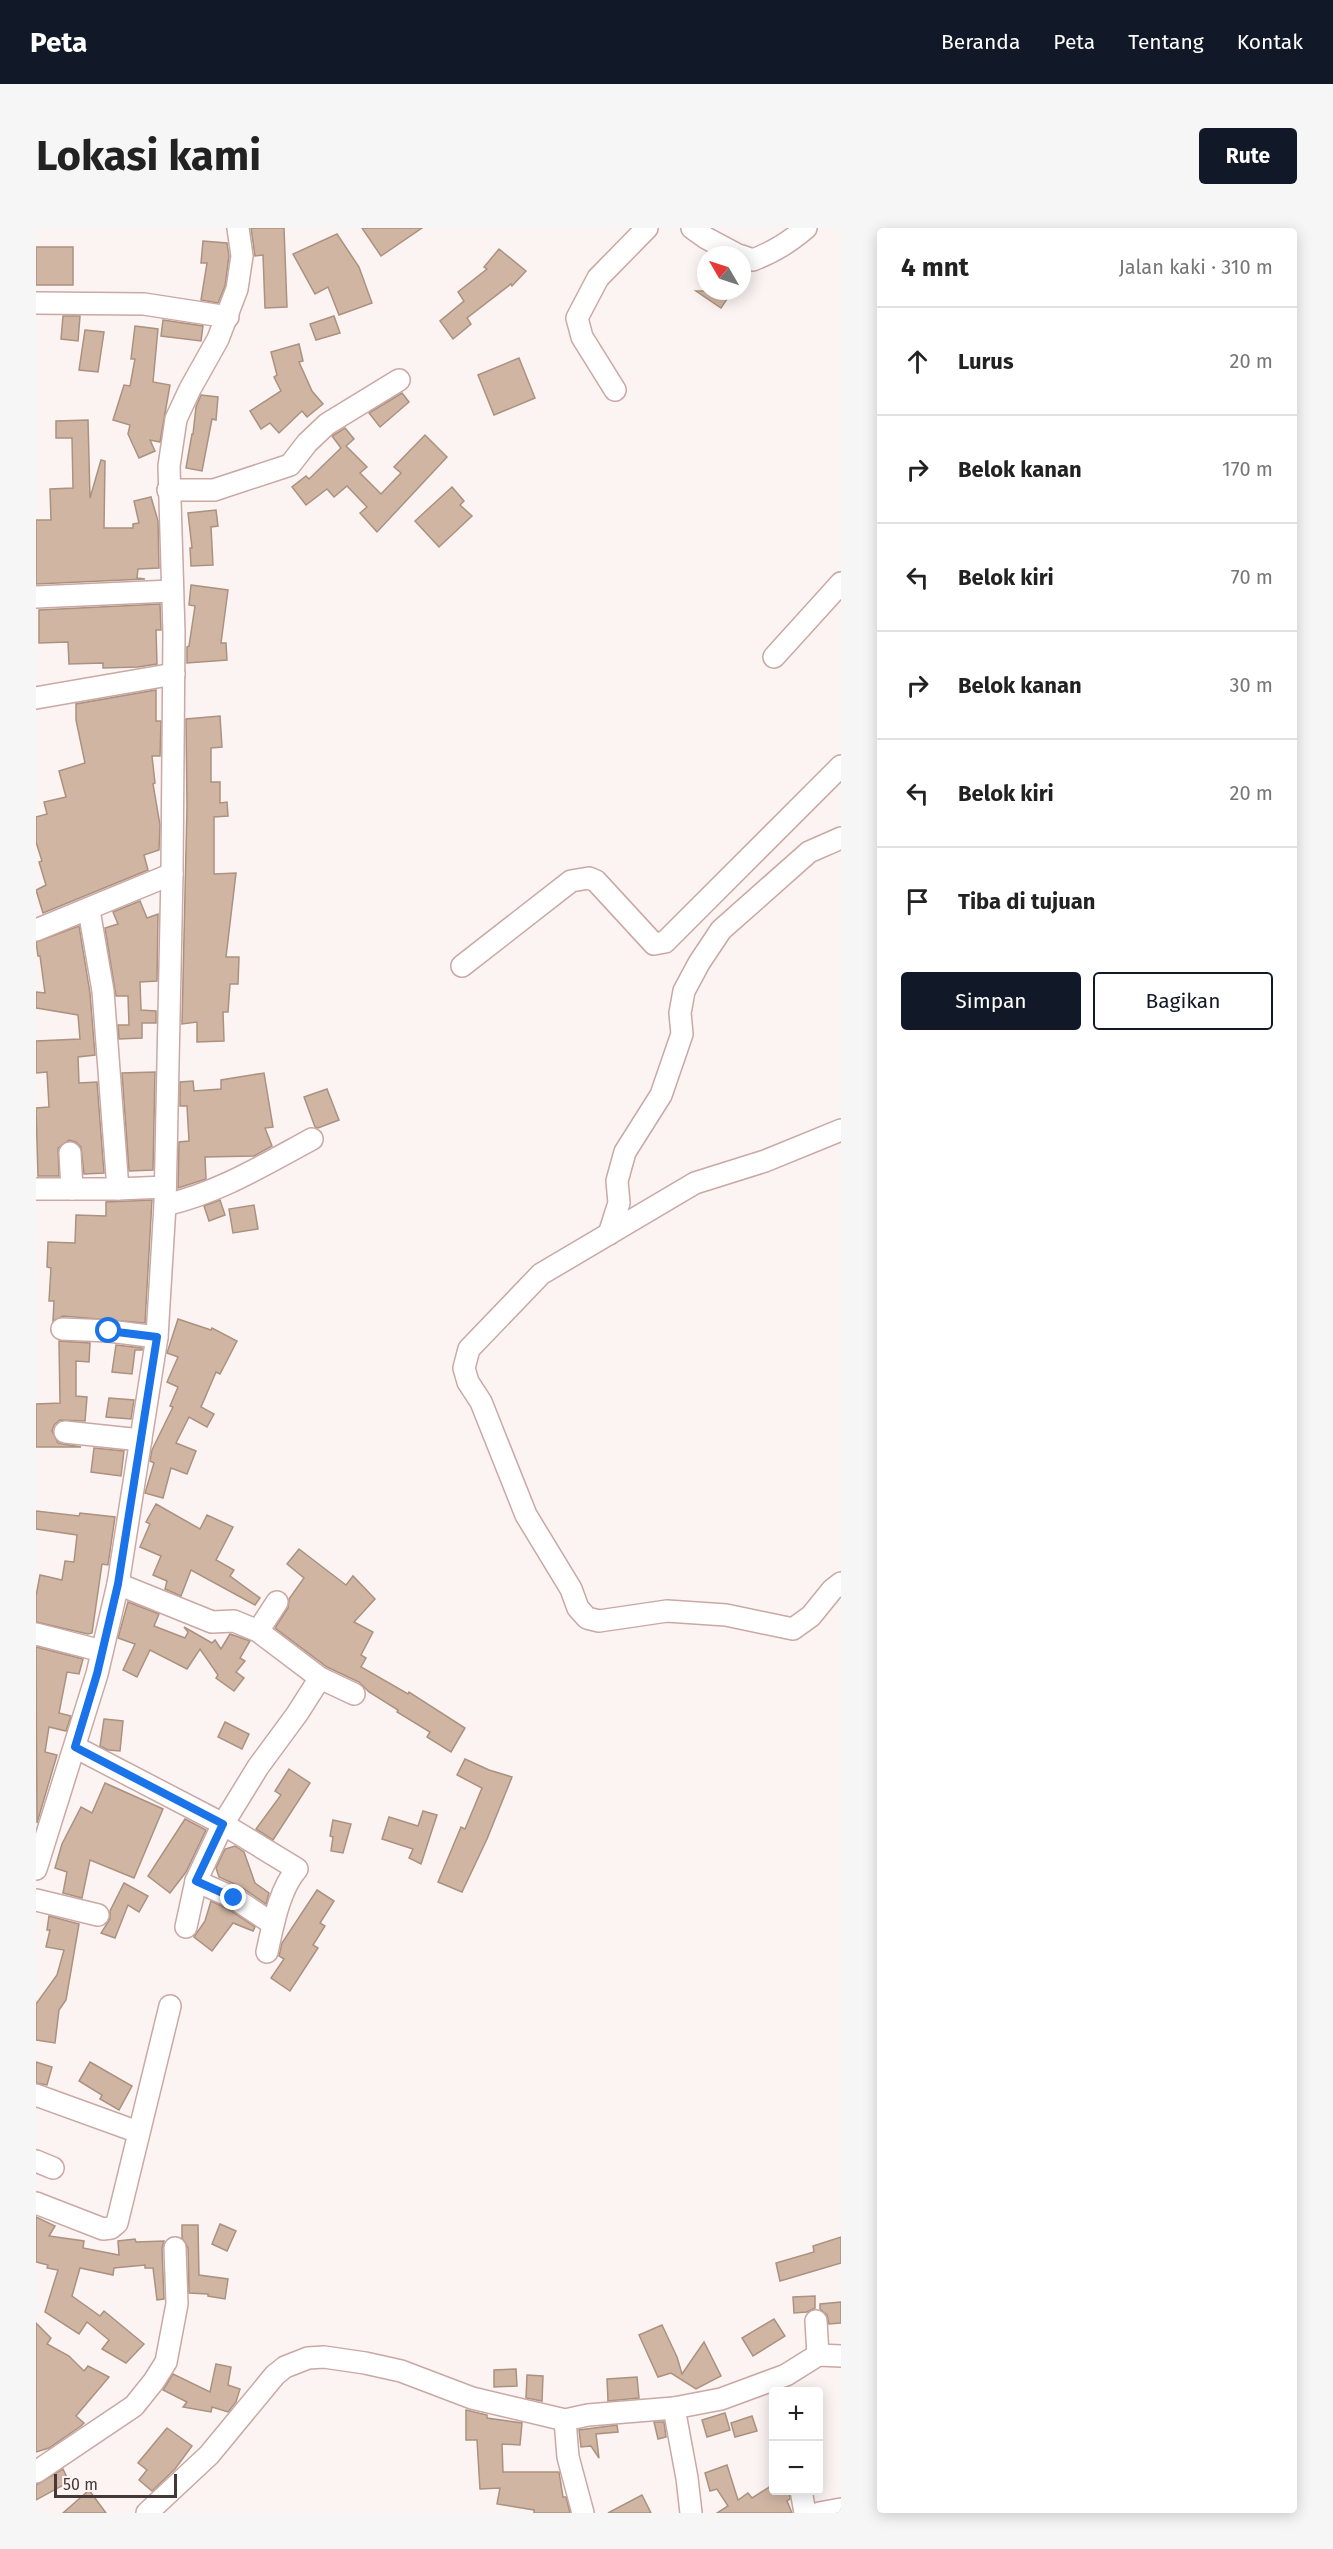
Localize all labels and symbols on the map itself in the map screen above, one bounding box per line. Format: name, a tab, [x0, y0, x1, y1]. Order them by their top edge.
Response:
north arrow	[697, 246, 751, 300]
route start	[95, 1317, 121, 1343]
route end	[220, 1884, 246, 1910]
scale bar	[54, 2471, 177, 2498]

